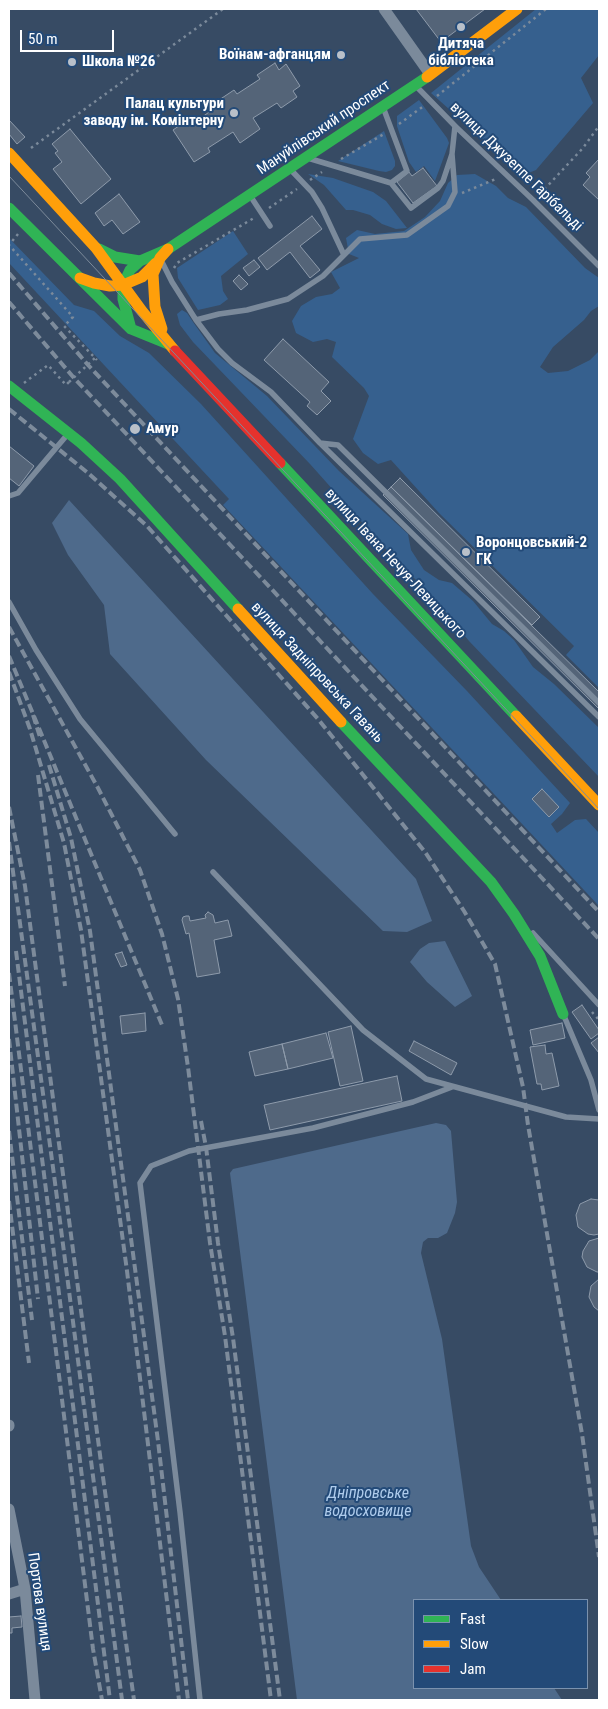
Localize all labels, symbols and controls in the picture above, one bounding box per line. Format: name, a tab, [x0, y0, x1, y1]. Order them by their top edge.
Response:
scale bar	[22, 20, 116, 52]
marker: Дитяча бібліотека	[455, 21, 467, 33]
text: 50 m	[28, 30, 58, 48]
place label: Дитяча бібліотека	[428, 35, 494, 70]
place label: Воїнам-афганцям	[219, 46, 331, 64]
marker: Воїнам-афганцям	[335, 49, 347, 61]
place label: Школа №26	[82, 53, 155, 71]
marker: Школа №26	[66, 56, 78, 68]
street label: Мануйлівський проспект	[254, 77, 394, 179]
place label: Палац культури заводу ім. Комінтерну	[84, 95, 224, 130]
street label: вулиця Джузеппе Гарібальді	[446, 99, 586, 235]
marker: Палац культури заводу ім. Комінтерну	[228, 107, 240, 119]
place label: Амур	[146, 420, 179, 438]
marker: Амур	[128, 422, 142, 436]
street label: вулиця Івана Нечуя-Левицького	[321, 485, 469, 643]
place label: Воронцовський-2 ГК	[476, 534, 587, 569]
marker: Воронцовський-2 ГК	[460, 546, 472, 558]
street label: вулиця Задніпровська Гавань	[247, 599, 387, 747]
water label: Дніпровське водосховище	[324, 1484, 412, 1522]
street label: Портова вулиця	[23, 1552, 55, 1652]
legend	[413, 1599, 588, 1689]
text: Fast	[460, 1610, 485, 1628]
text: Slow	[460, 1635, 489, 1653]
text: Jam	[460, 1660, 486, 1678]

